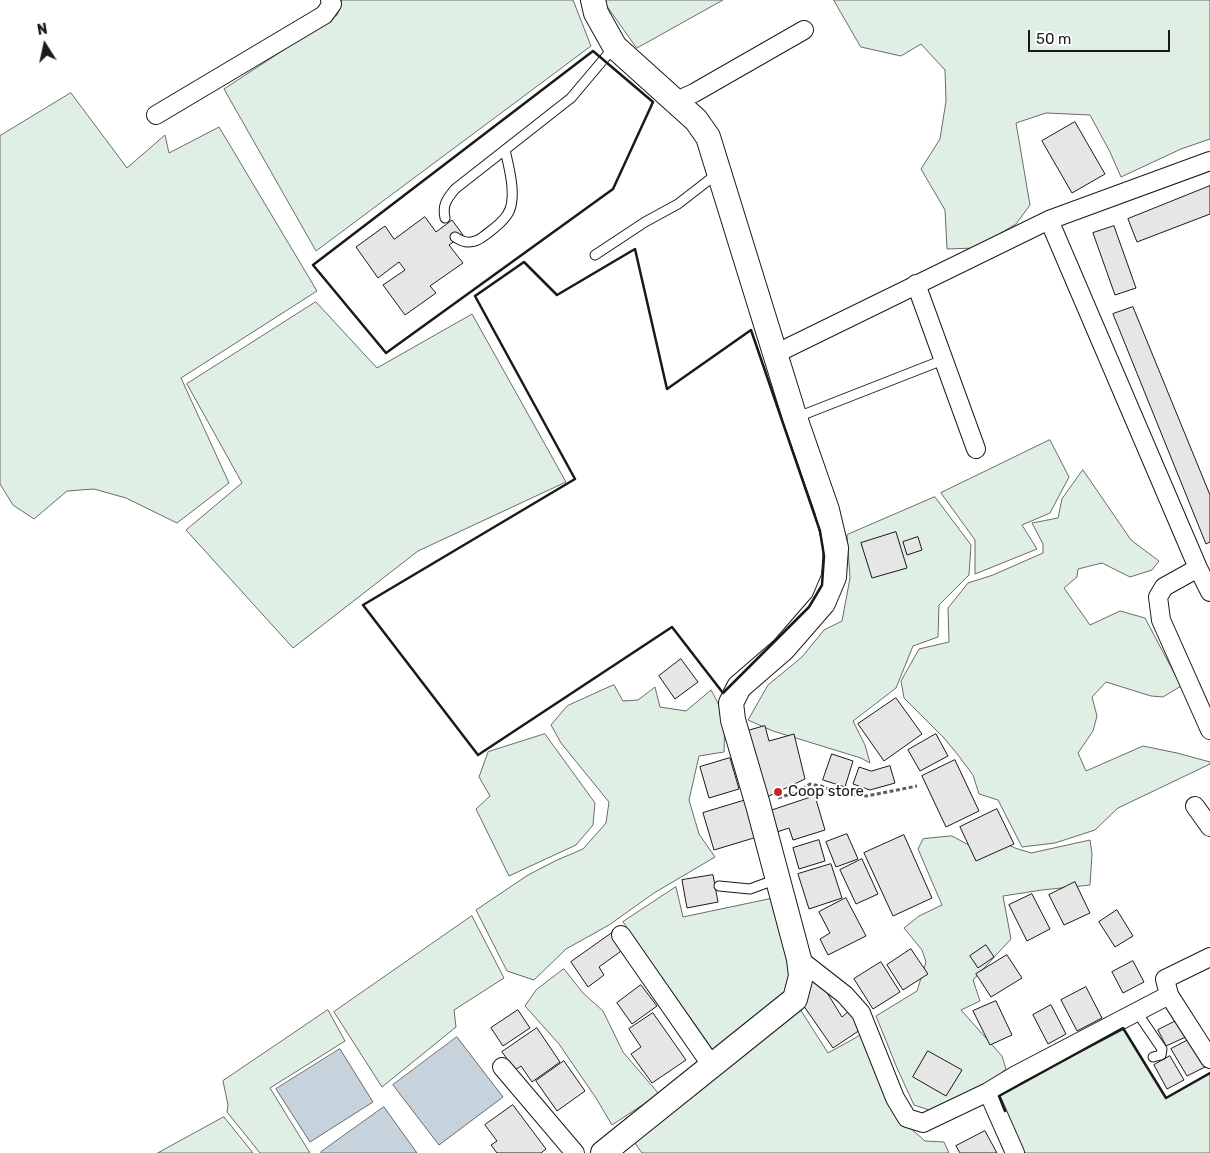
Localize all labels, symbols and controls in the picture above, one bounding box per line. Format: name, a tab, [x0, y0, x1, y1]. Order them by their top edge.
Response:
north arrow	[20, 20, 70, 70]
text: N	[36, 20, 49, 39]
scale bar	[1030, 20, 1172, 52]
text: 50 m	[1036, 30, 1071, 48]
place label: Coop store	[788, 783, 864, 801]
marker: Coop store	[772, 786, 784, 798]

